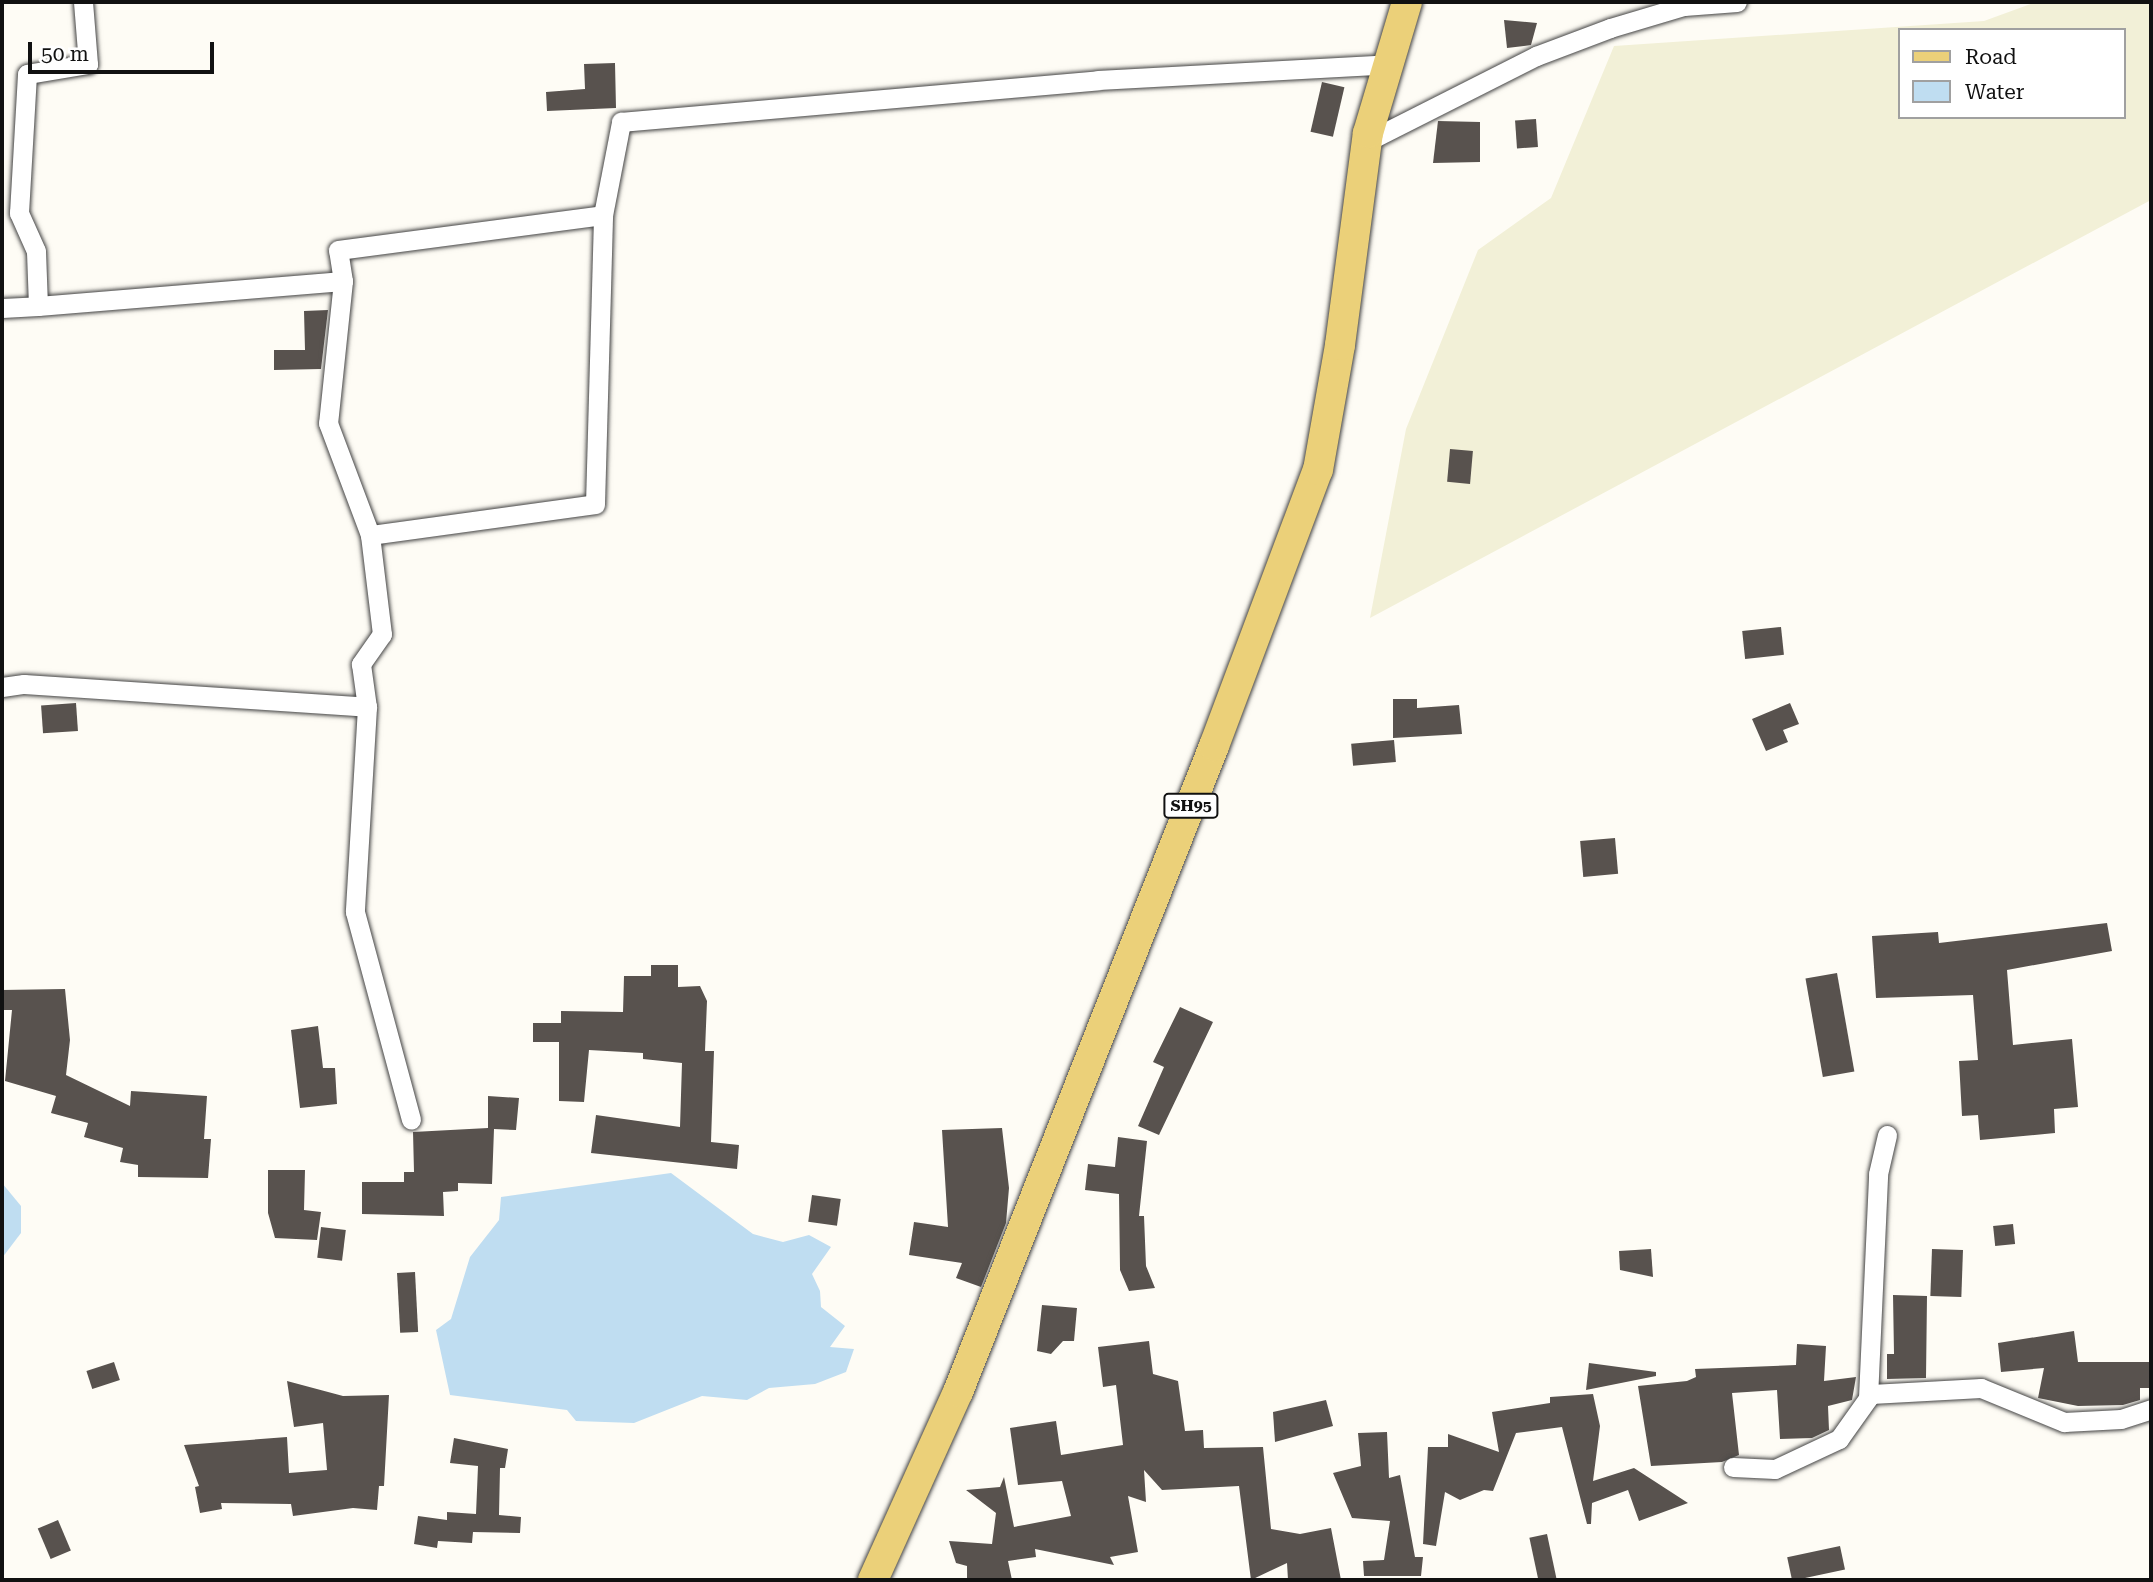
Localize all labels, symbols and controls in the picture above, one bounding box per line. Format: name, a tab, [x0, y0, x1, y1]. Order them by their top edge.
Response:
scale bar	[32, 28, 217, 72]
legend	[1898, 28, 2125, 119]
text: 50 m	[41, 42, 89, 66]
text: Road	[1965, 45, 2017, 69]
text: Water	[1965, 80, 2024, 104]
road number: SH95	[1163, 793, 1219, 818]

